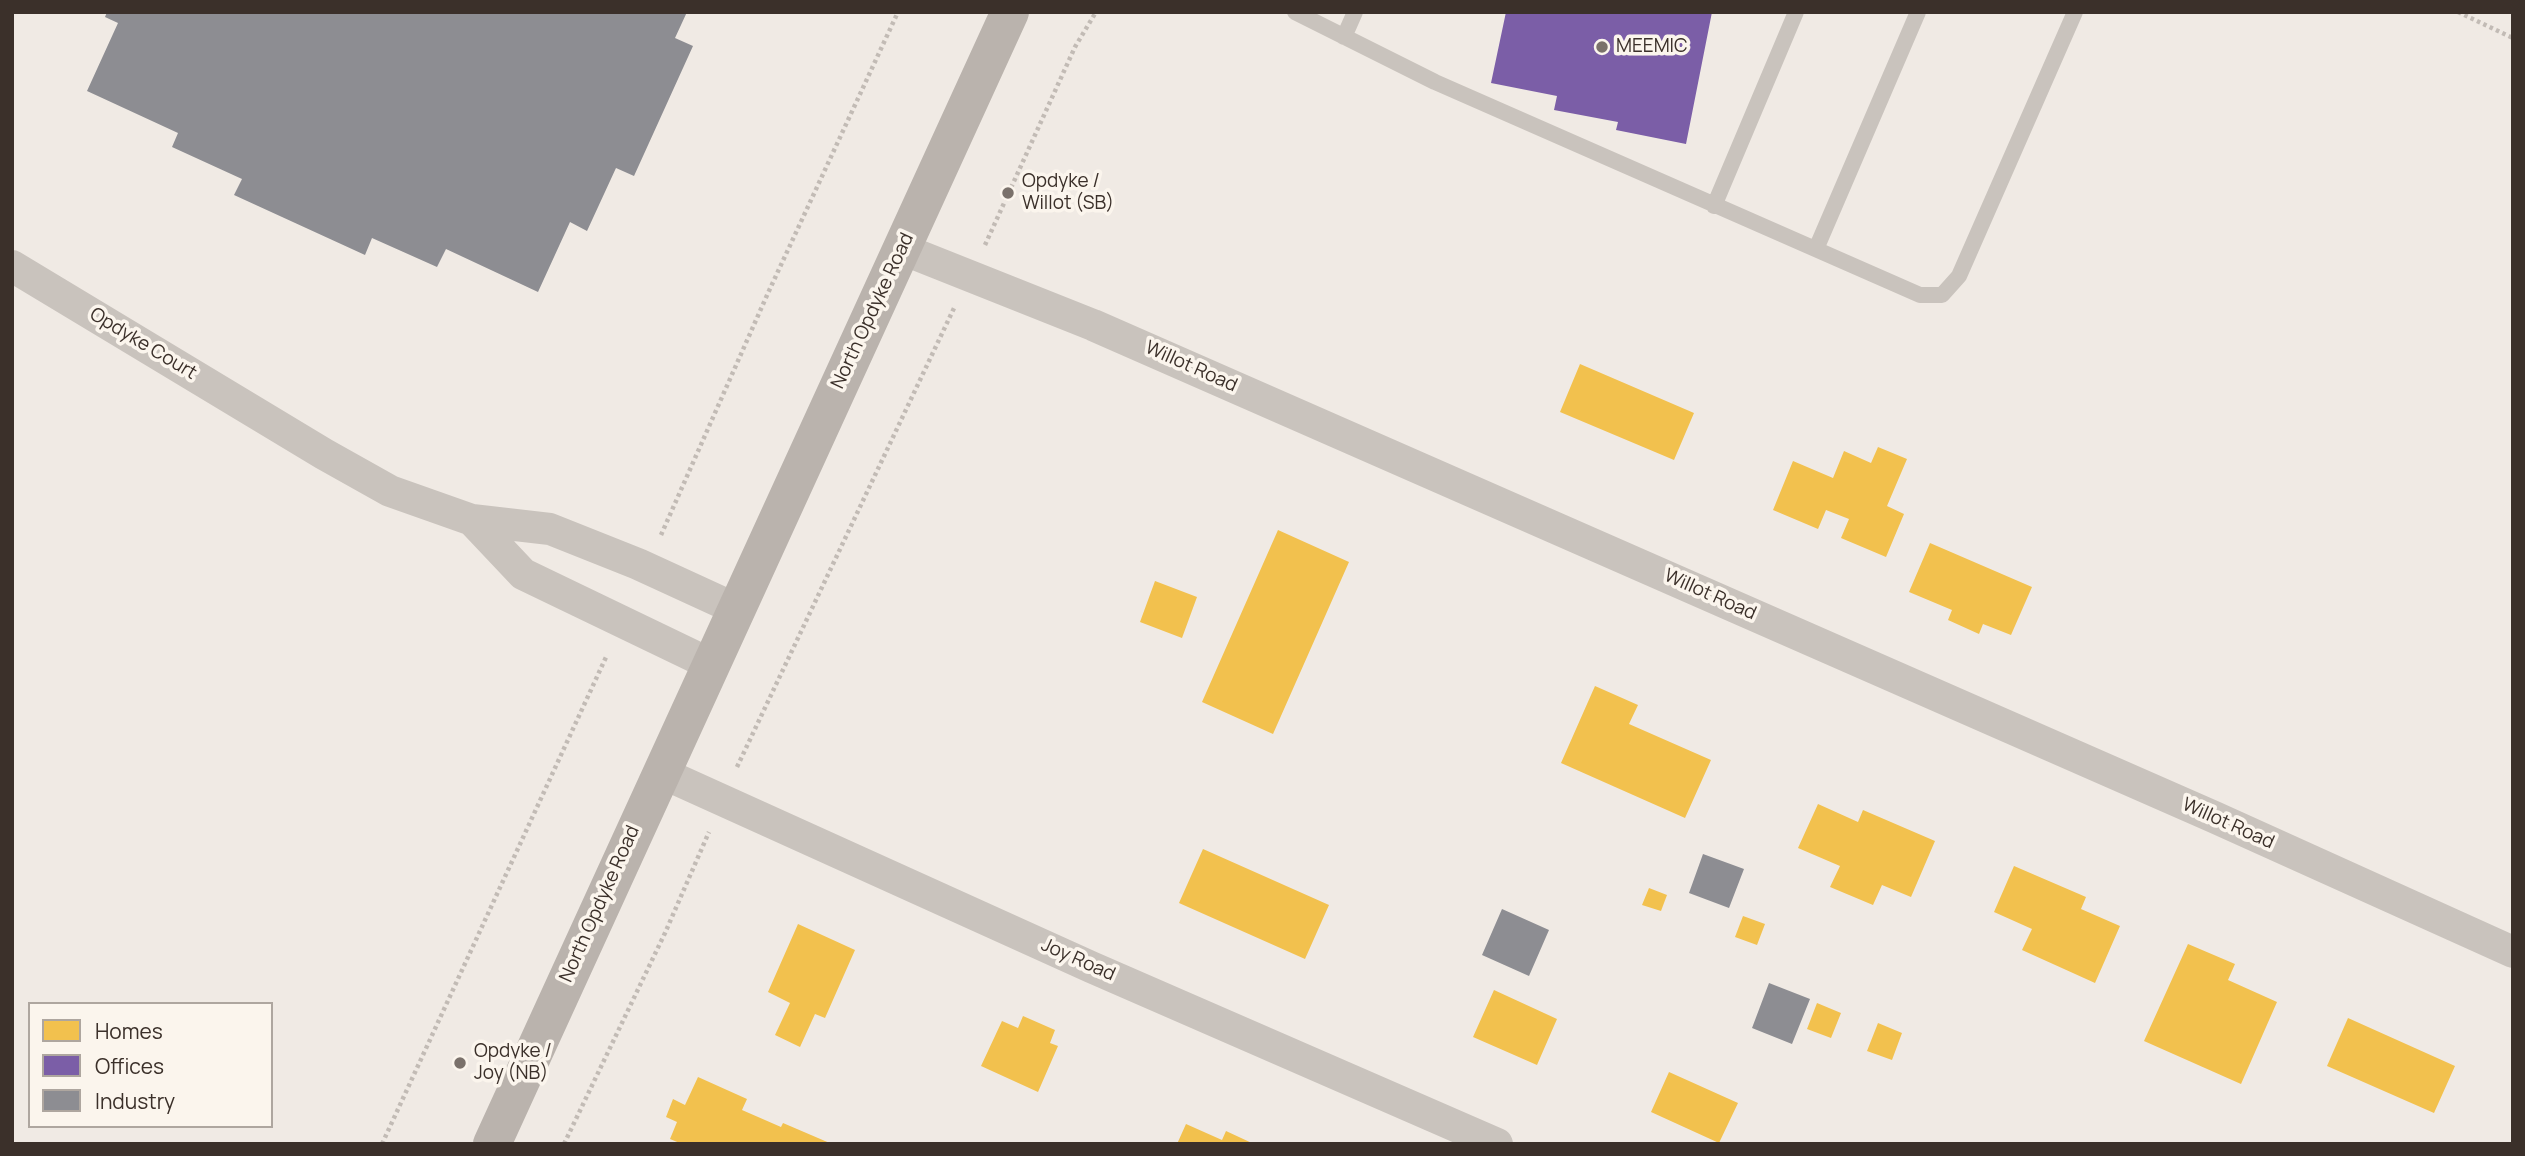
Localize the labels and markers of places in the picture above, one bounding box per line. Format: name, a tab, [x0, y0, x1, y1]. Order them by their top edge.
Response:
place label: MEEMIC	[1616, 36, 1688, 58]
marker: MEEMIC	[1594, 39, 1610, 55]
place label: Opdyke / Willot (SB)	[1022, 171, 1114, 215]
marker: Opdyke / Willot (SB)	[1000, 185, 1016, 201]
place label: Opdyke / Joy (NB)	[474, 1041, 552, 1085]
marker: Opdyke / Joy (NB)	[452, 1055, 468, 1071]

